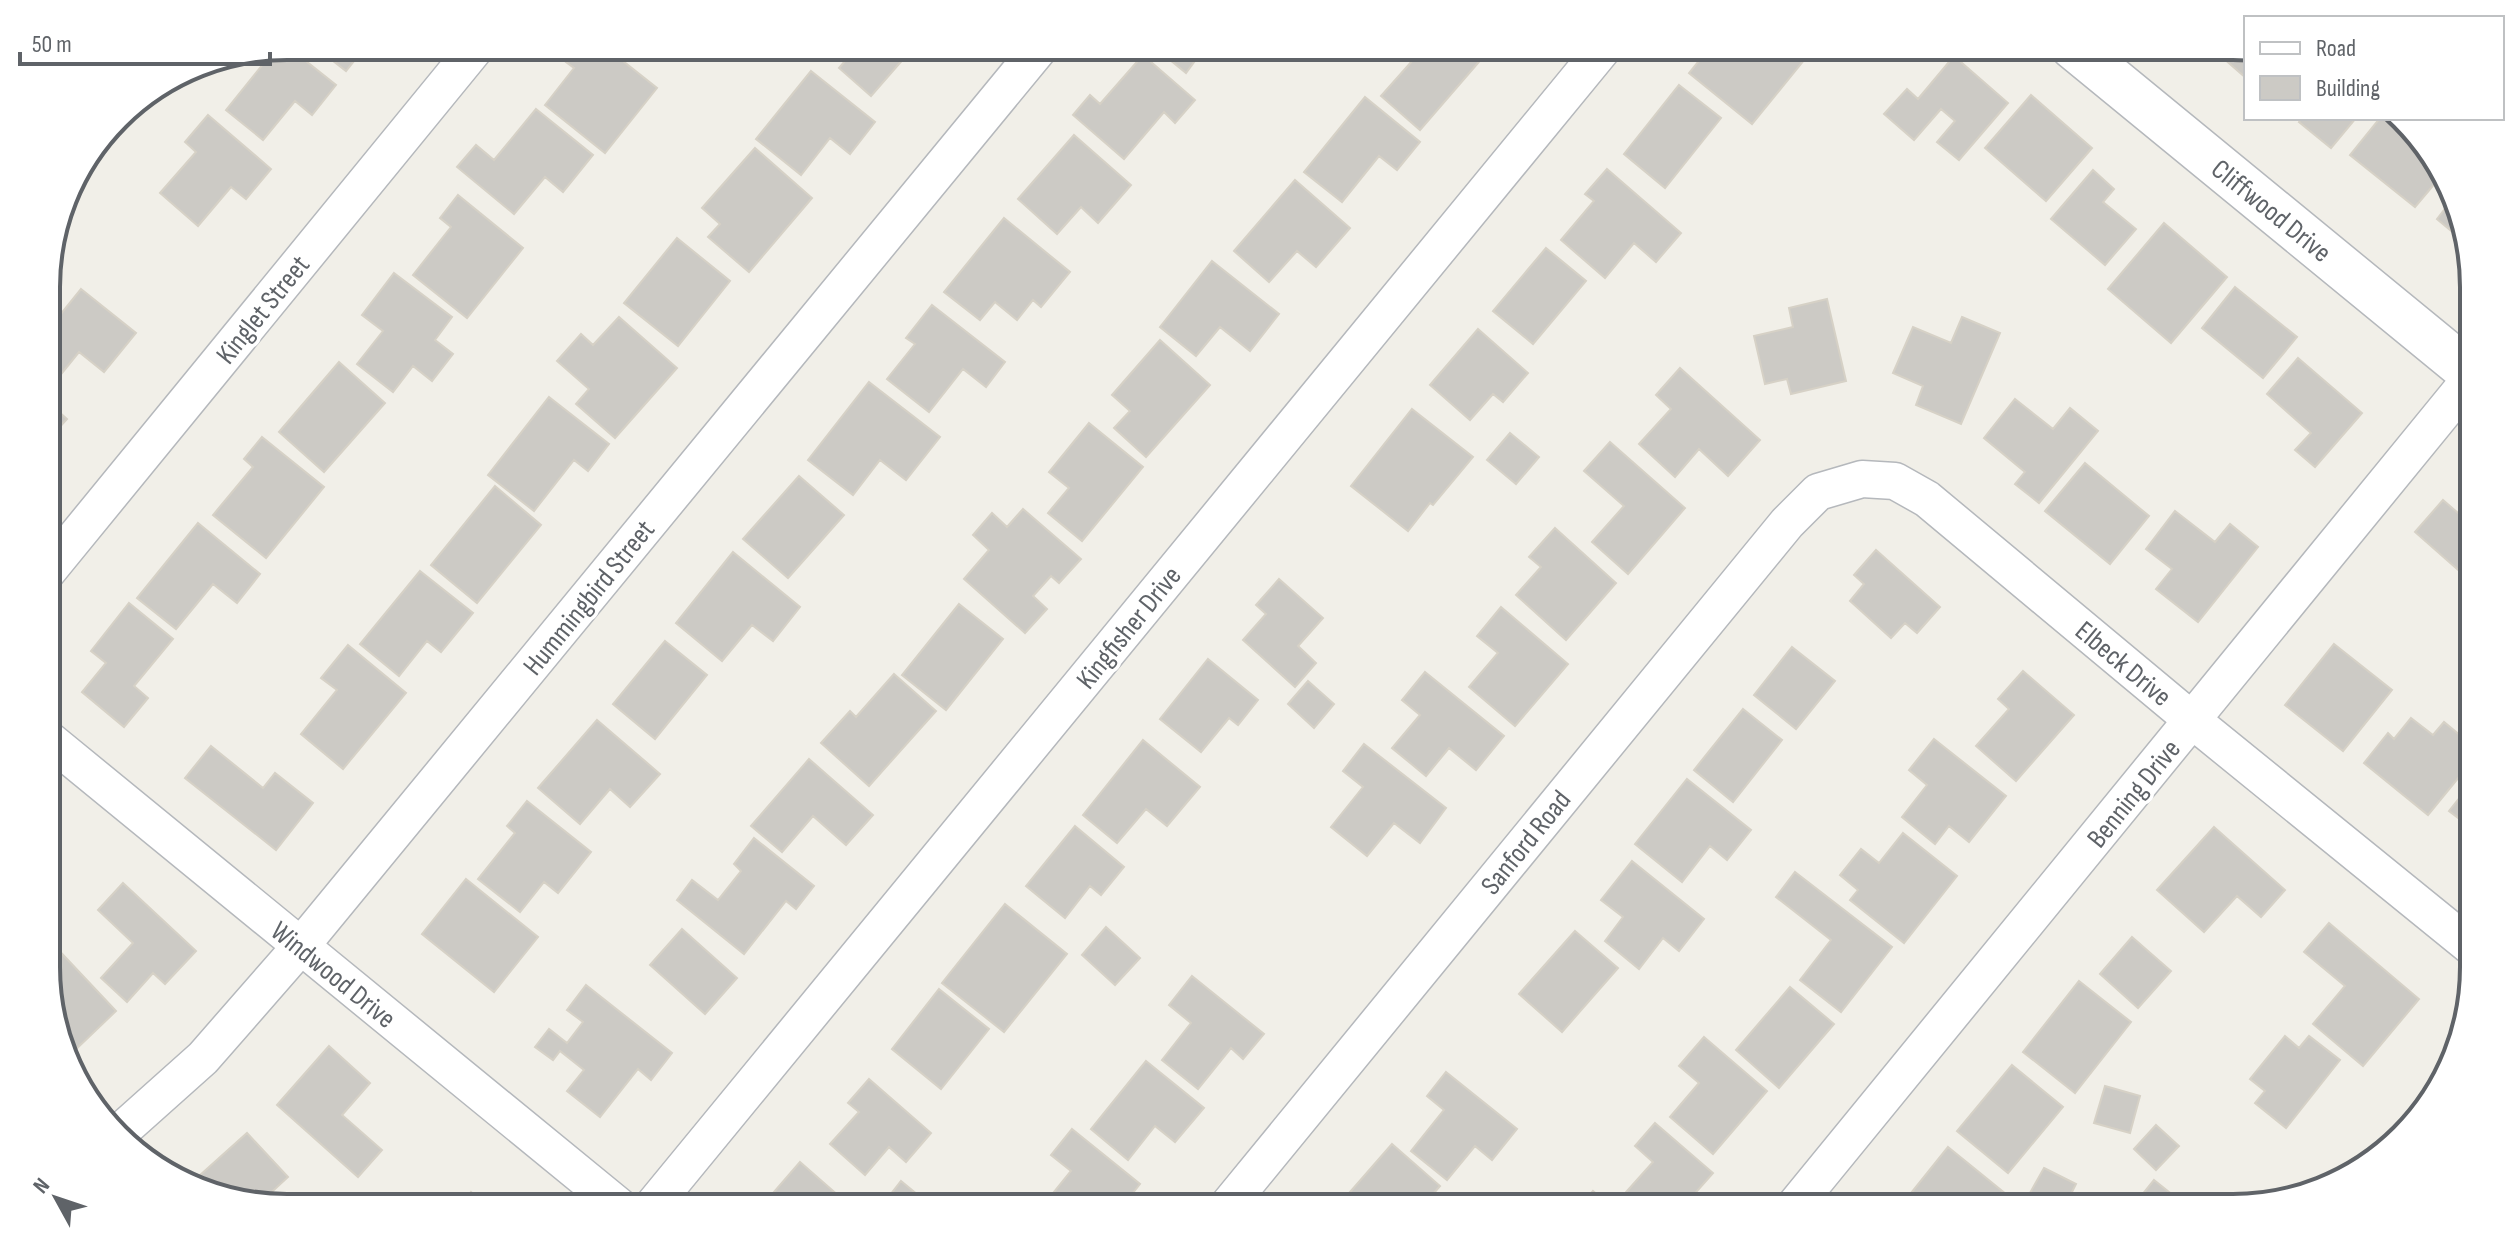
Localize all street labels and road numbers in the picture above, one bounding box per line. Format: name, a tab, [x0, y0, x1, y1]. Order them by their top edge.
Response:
street label: Cliffwood Drive	[2205, 153, 2338, 269]
street label: Kinglet Street	[210, 249, 317, 371]
street label: Hummingbird Street	[517, 514, 662, 682]
street label: Kingfisher Drive	[1070, 560, 1189, 696]
street label: Elbeck Drive	[2068, 615, 2178, 714]
street label: Benning Drive	[2081, 733, 2188, 855]
street label: Sanford Road	[1474, 784, 1578, 902]
street label: Windwood Drive	[264, 915, 402, 1035]

